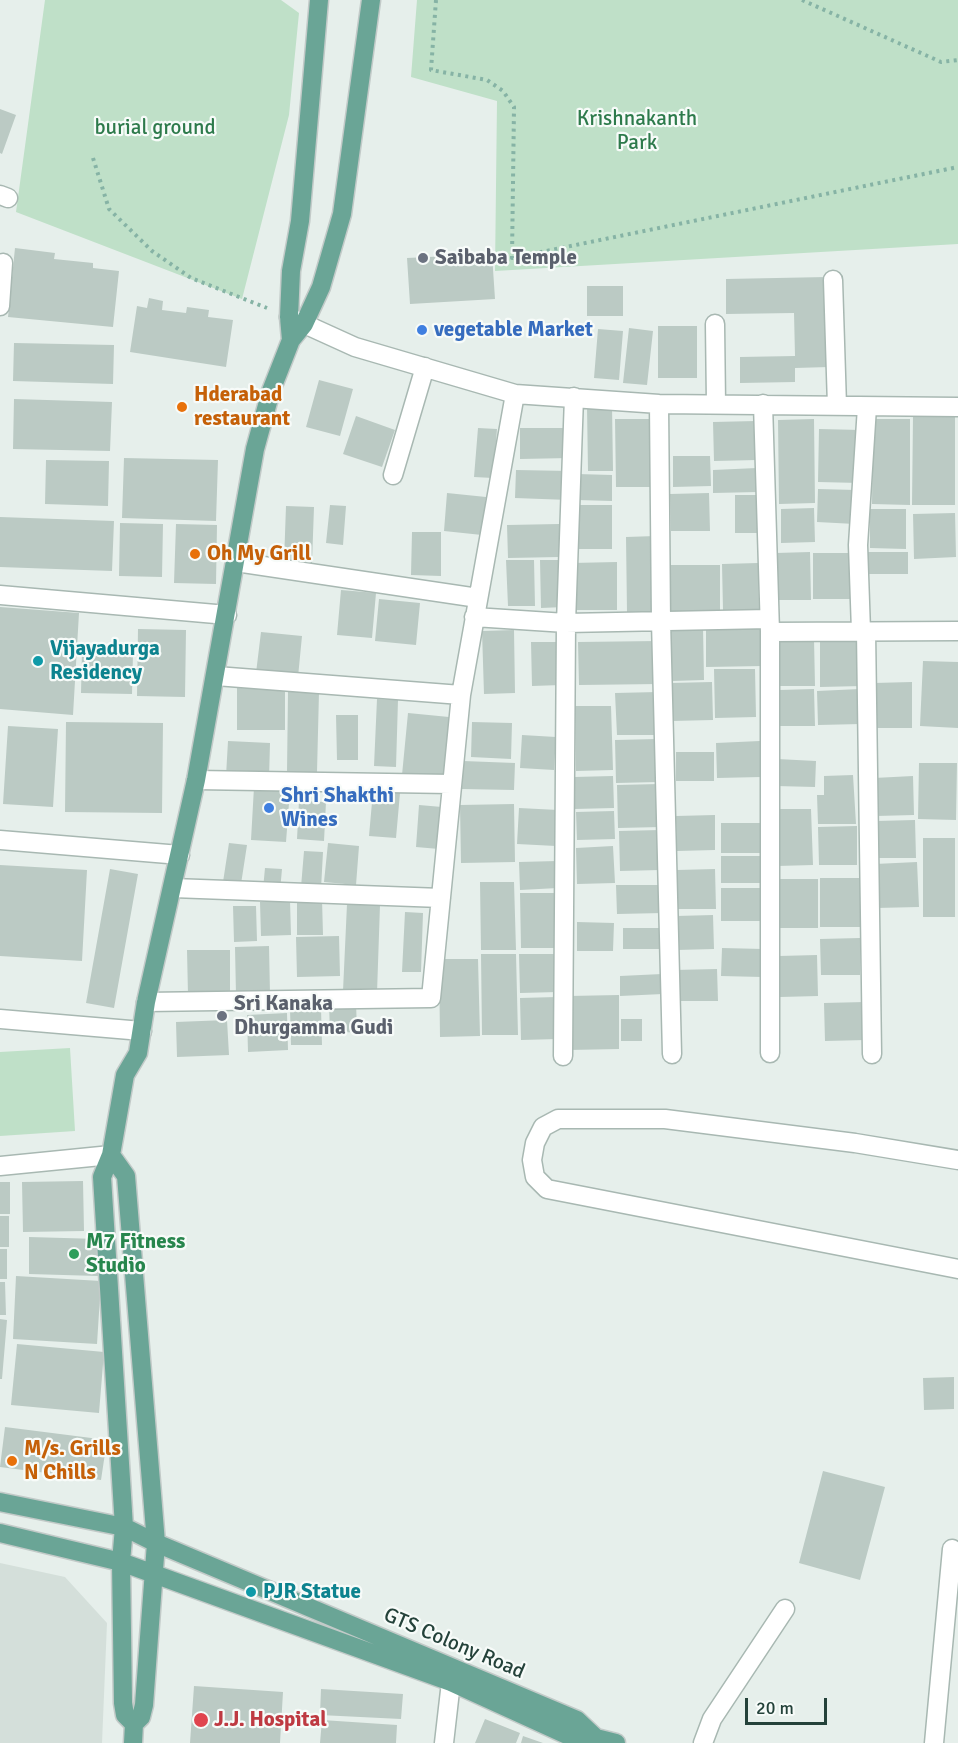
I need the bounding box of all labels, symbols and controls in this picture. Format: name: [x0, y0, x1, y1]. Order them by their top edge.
park label: Krishnakanth Park: [577, 106, 697, 156]
park label: burial ground: [94, 115, 216, 141]
place label: Saibaba Temple: [435, 245, 577, 271]
marker: Saibaba Temple: [416, 251, 430, 265]
place label: vegetable Market: [434, 317, 593, 343]
marker: vegetable Market: [415, 323, 429, 337]
place label: Hderabad restaurant: [194, 382, 290, 432]
marker: Hderabad restaurant: [175, 400, 189, 414]
place label: Oh My Grill: [207, 541, 311, 567]
marker: Oh My Grill: [188, 547, 202, 561]
place label: Vijayadurga Residency: [50, 636, 160, 686]
marker: Vijayadurga Residency: [31, 654, 45, 668]
place label: Shri Shakthi Wines: [281, 783, 394, 833]
marker: Shri Shakthi Wines: [262, 801, 276, 815]
place label: Sri Kanaka Dhurgamma Gudi: [234, 991, 393, 1041]
marker: Sri Kanaka Dhurgamma Gudi: [215, 1009, 229, 1023]
place label: M7 Fitness Studio: [86, 1229, 185, 1279]
marker: M7 Fitness Studio: [67, 1247, 81, 1261]
place label: M/s. Grills N Chills: [24, 1436, 121, 1486]
marker: M/s. Grills N Chills: [5, 1454, 19, 1468]
place label: PJR Statue: [263, 1579, 361, 1605]
marker: PJR Statue: [244, 1585, 258, 1599]
street label: GTS Colony Road: [380, 1603, 528, 1685]
scale bar: [748, 1686, 830, 1724]
text: 20 m: [756, 1697, 794, 1719]
place label: J.J. Hospital: [214, 1707, 327, 1733]
marker: J.J. Hospital: [192, 1711, 210, 1729]

